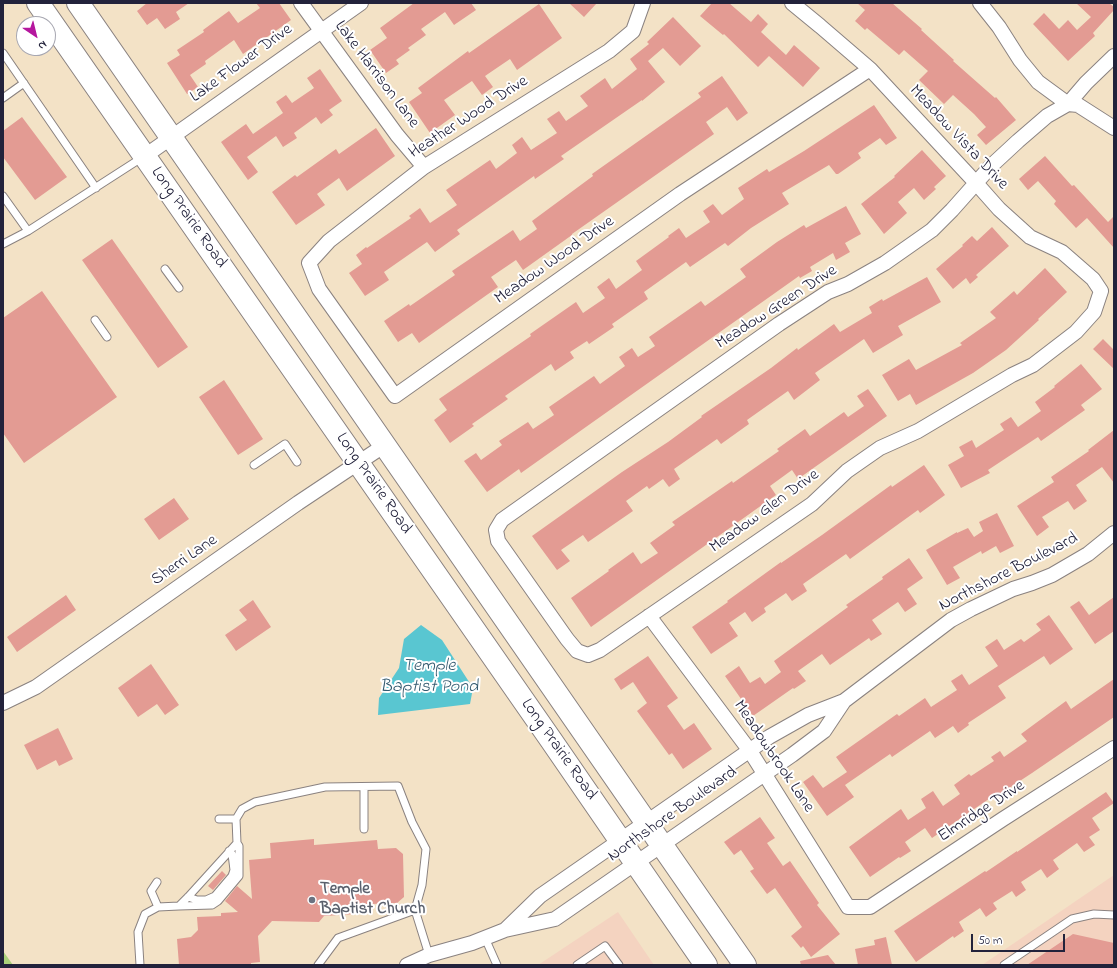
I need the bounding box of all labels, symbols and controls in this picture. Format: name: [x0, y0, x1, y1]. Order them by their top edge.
north arrow: [16, 16, 56, 56]
street label: Lake Harrison Lane: [329, 17, 423, 133]
street label: Lake Flower Drive: [187, 20, 297, 108]
text: N: [35, 36, 50, 54]
street label: Heather Wood Drive: [406, 72, 532, 164]
street label: Meadow Vista Drive: [904, 81, 1012, 195]
street label: Long Prairie Road: [146, 163, 230, 273]
street label: Meadow Wood Drive: [491, 212, 619, 310]
street label: Meadow Green Drive: [713, 261, 841, 355]
street label: Long Prairie Road: [331, 429, 415, 539]
street label: Meadow Glen Drive: [706, 465, 824, 559]
street label: Northshore Boulevard: [936, 529, 1082, 617]
street label: Sherri Lane: [148, 531, 222, 591]
water label: Temple Baptist Pond: [380, 656, 478, 698]
street label: Long Prairie Road: [516, 695, 600, 805]
street label: Meadowbrook Lane: [728, 697, 818, 817]
street label: Northshore Boulevard: [604, 763, 742, 867]
street label: Elmridge Drive: [935, 776, 1029, 848]
place label: Temple Baptist Church: [320, 880, 425, 920]
marker: Temple Baptist Church: [307, 895, 317, 905]
scale bar: [973, 926, 1067, 952]
text: 50 m: [978, 932, 1002, 950]

